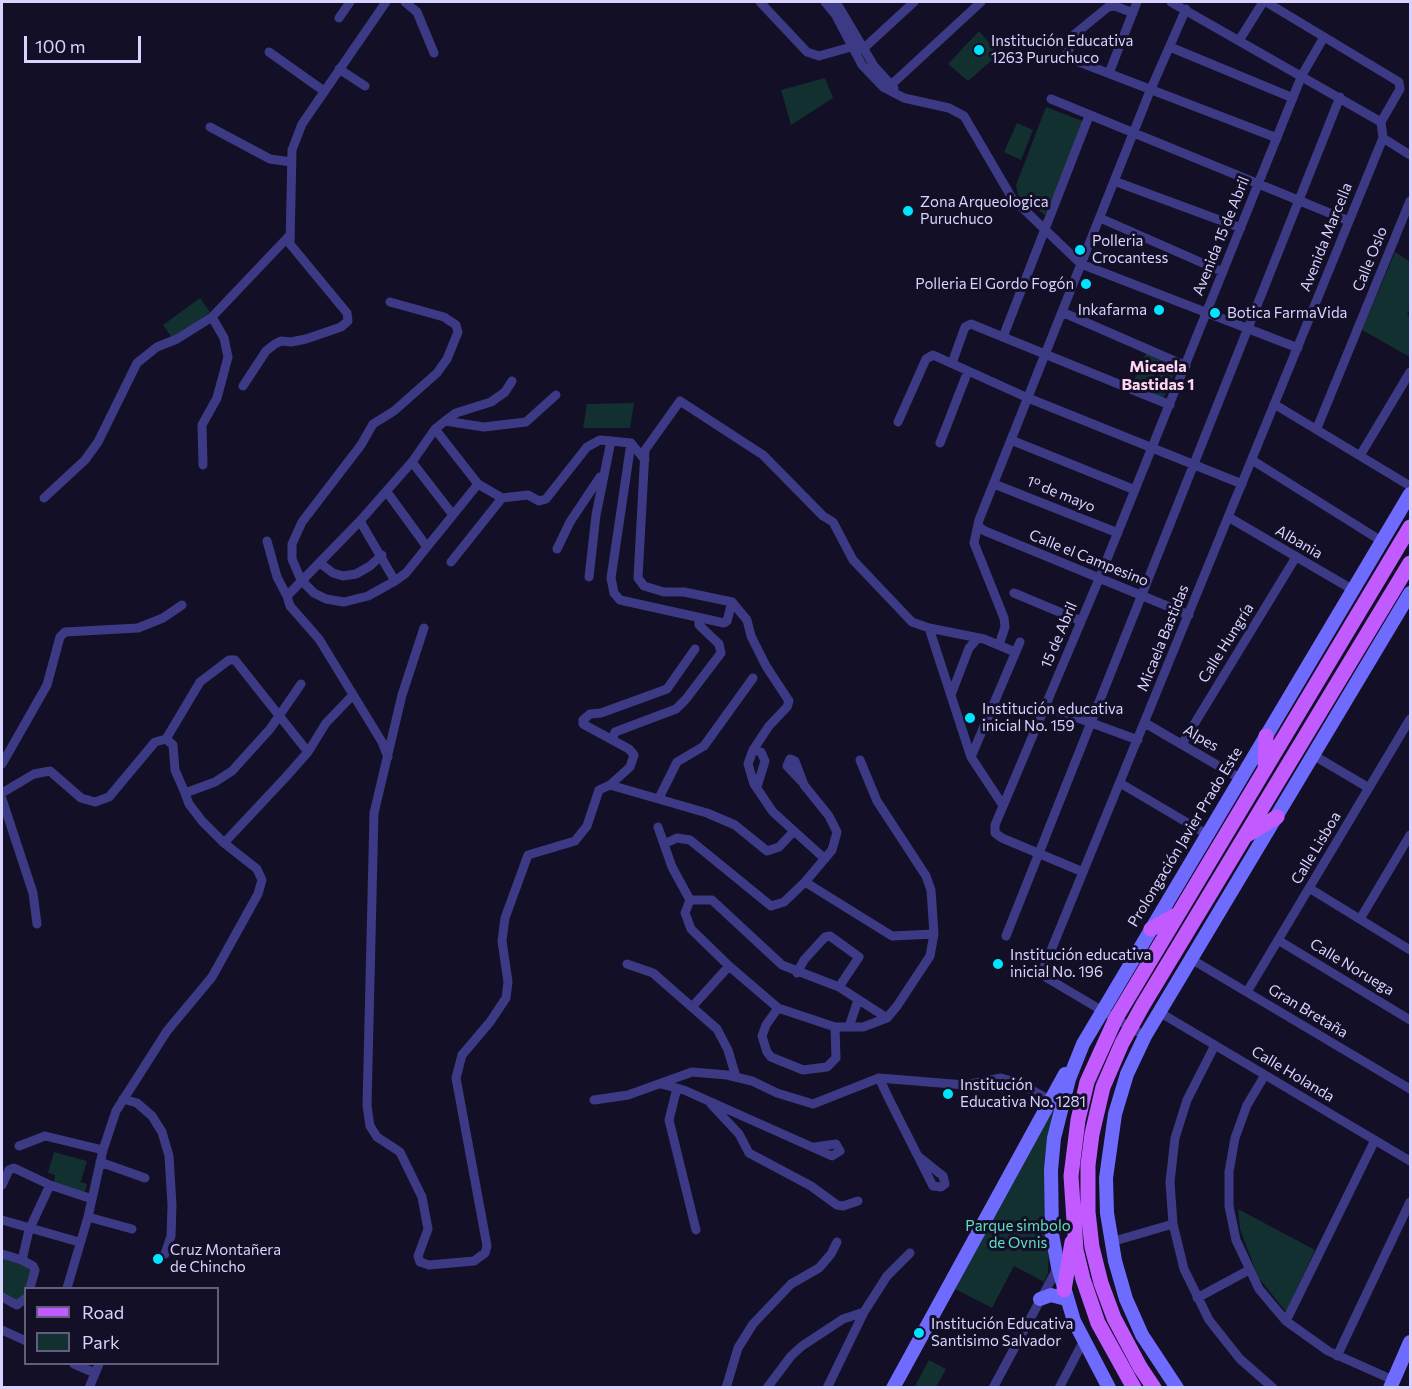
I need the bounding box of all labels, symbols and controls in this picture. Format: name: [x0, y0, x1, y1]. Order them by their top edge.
scale bar: [27, 24, 144, 62]
place label: Institución Educativa 1263 Puruchuco: [991, 32, 1133, 67]
text: 100 m: [35, 35, 85, 57]
marker: Institución Educativa 1263 Puruchuco: [972, 43, 986, 57]
street label: Avenida 15 de Abril: [1189, 174, 1253, 298]
street label: Avenida Marcella: [1296, 180, 1356, 294]
place label: Zona Arqueologica Puruchuco: [920, 193, 1048, 228]
marker: Zona Arqueologica Puruchuco: [901, 204, 915, 218]
street label: Calle Oslo: [1349, 224, 1391, 294]
place label: Polleria Crocantess: [1092, 232, 1168, 267]
marker: Polleria Crocantess: [1073, 243, 1087, 257]
place label: Polleria El Gordo Fogón: [915, 275, 1074, 293]
marker: Polleria El Gordo Fogón: [1079, 277, 1093, 291]
place label: Inkafarma: [1078, 301, 1147, 319]
marker: Inkafarma: [1152, 303, 1166, 317]
place label: Botica FarmaVida: [1227, 304, 1347, 322]
marker: Botica FarmaVida: [1208, 306, 1222, 320]
district label: Micaela Bastidas 1: [1121, 357, 1195, 395]
street label: 1º de mayo: [1024, 472, 1098, 516]
street label: Albania: [1272, 521, 1326, 563]
street label: Calle el Campesino: [1027, 526, 1151, 590]
street label: Micaela Bastidas: [1133, 582, 1193, 694]
street label: 15 de Abril: [1037, 599, 1081, 671]
street label: Calle Hungría: [1194, 600, 1258, 686]
place label: Institución educativa inicial No. 159: [982, 700, 1123, 735]
marker: Institución educativa inicial No. 159: [963, 711, 977, 725]
street label: Alpes: [1180, 721, 1222, 755]
street label: Prolongación Javier Prado Este: [1124, 744, 1246, 930]
street label: Calle Lisboa: [1287, 808, 1345, 888]
street label: Calle Noruega: [1307, 935, 1397, 999]
place label: Institución educativa inicial No. 196: [1010, 946, 1151, 981]
marker: Institución educativa inicial No. 196: [991, 957, 1005, 971]
street label: Gran Bretaña: [1265, 980, 1351, 1042]
street label: Calle Holanda: [1248, 1042, 1338, 1106]
place label: Institución Educativa No. 1281: [960, 1076, 1086, 1111]
marker: Institución Educativa No. 1281: [941, 1087, 955, 1101]
park label: Parque simbolo de Ovnis: [965, 1217, 1071, 1252]
place label: Cruz Montañera de Chincho: [170, 1241, 281, 1276]
marker: Cruz Montañera de Chincho: [151, 1252, 165, 1266]
legend: [24, 1287, 219, 1365]
text: Road: [82, 1301, 124, 1323]
place label: Institución Educativa Santisimo Salvador: [931, 1315, 1073, 1350]
marker: Institución Educativa Santisimo Salvador: [912, 1326, 926, 1340]
text: Park: [82, 1331, 120, 1353]

